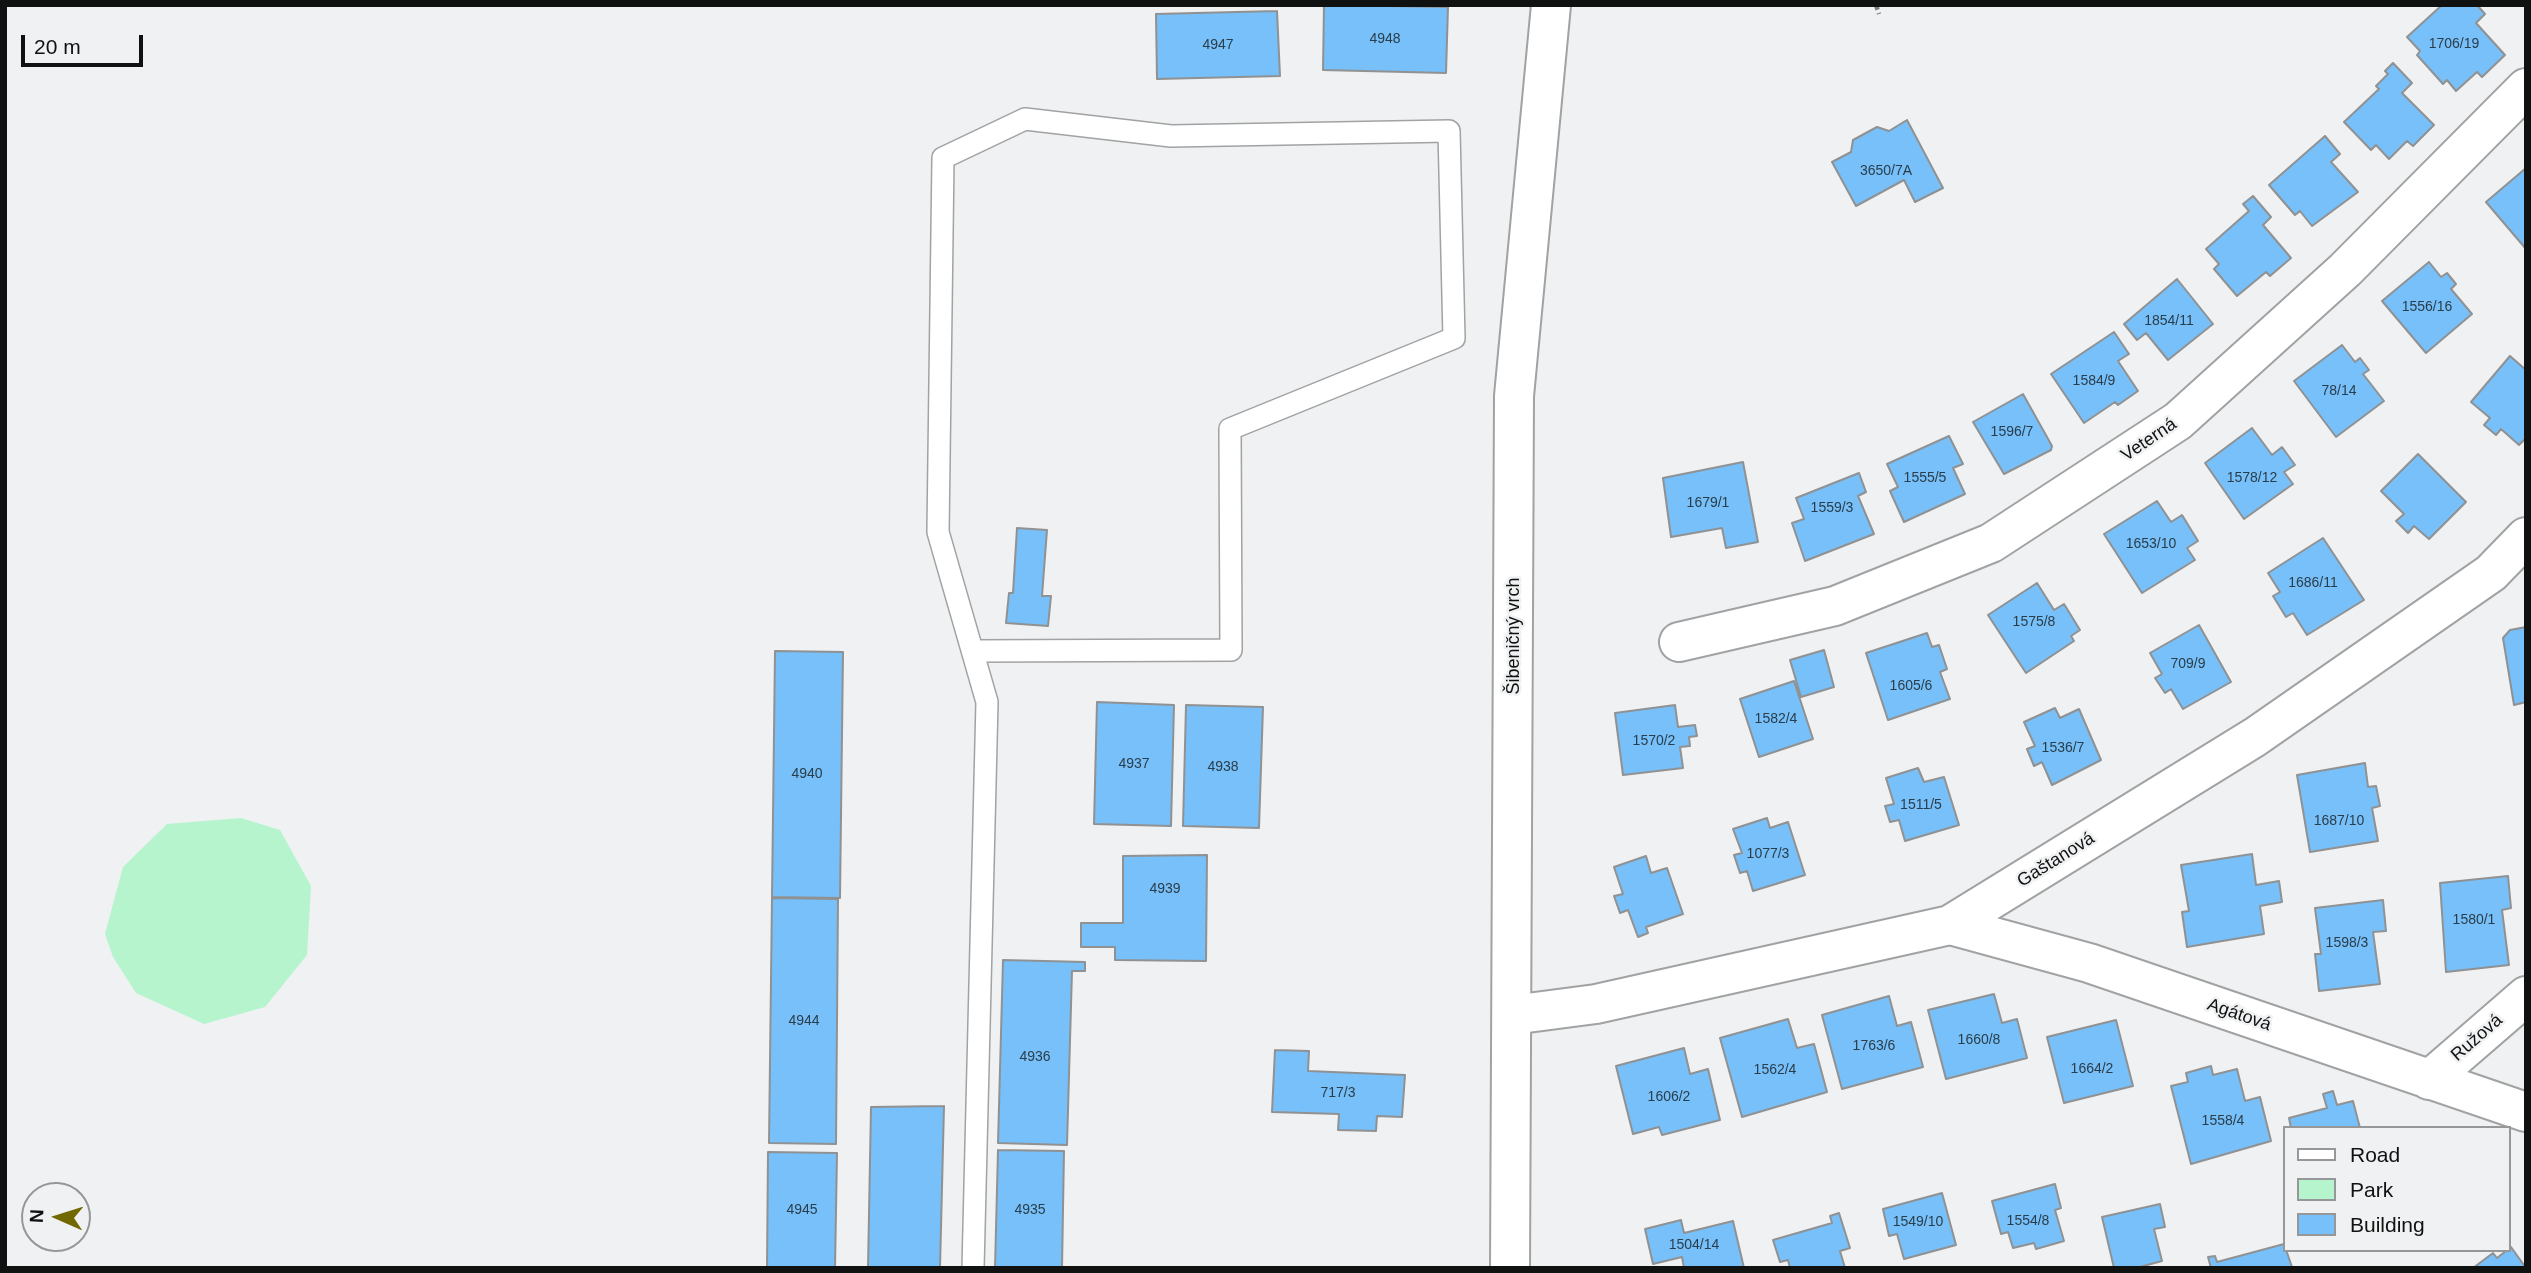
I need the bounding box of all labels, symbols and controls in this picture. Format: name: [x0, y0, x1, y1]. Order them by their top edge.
scale bar: [24, 21, 147, 65]
house number: 4948: [1369, 31, 1401, 47]
text: 20 m: [34, 35, 81, 58]
house number: 1706/19: [2429, 36, 2479, 52]
house number: 4947: [1202, 37, 1234, 53]
house number: 3650/7A: [1860, 163, 1912, 179]
house number: 1556/16: [2402, 299, 2452, 315]
house number: 1854/11: [2144, 313, 2194, 329]
house number: 1584/9: [2073, 373, 2115, 389]
house number: 78/14: [2321, 383, 2357, 399]
street label: Veterná: [2117, 414, 2181, 466]
house number: 1596/7: [1991, 424, 2033, 440]
house number: 1555/5: [1904, 470, 1946, 486]
house number: 1578/12: [2227, 470, 2277, 486]
house number: 1679/1: [1687, 495, 1729, 511]
house number: 1559/3: [1811, 500, 1853, 516]
house number: 1653/10: [2126, 536, 2176, 552]
house number: 1686/11: [2288, 575, 2338, 591]
street label: Šibeničný vrch: [1503, 577, 1525, 695]
house number: 1575/8: [2013, 614, 2055, 630]
house number: 709/9: [2170, 656, 2206, 672]
house number: 1605/6: [1890, 678, 1932, 694]
house number: 1582/4: [1755, 711, 1797, 727]
house number: 1570/2: [1633, 733, 1675, 749]
house number: 1536/7: [2042, 740, 2084, 756]
house number: 4937: [1118, 756, 1150, 772]
house number: 4938: [1207, 759, 1239, 775]
house number: 4940: [791, 766, 823, 782]
house number: 1511/5: [1900, 797, 1942, 813]
house number: 1687/10: [2314, 813, 2364, 829]
street label: Gaštanová: [2013, 828, 2099, 892]
house number: 1077/3: [1747, 846, 1789, 862]
house number: 4939: [1149, 881, 1181, 897]
house number: 1580/1: [2453, 912, 2495, 928]
house number: 1598/3: [2326, 935, 2368, 951]
street label: Agátová: [2204, 994, 2274, 1036]
street label: Ružová: [2447, 1010, 2507, 1066]
house number: 4944: [788, 1013, 820, 1029]
house number: 1660/8: [1958, 1032, 2000, 1048]
house number: 1763/6: [1853, 1038, 1895, 1054]
house number: 4936: [1019, 1049, 1051, 1065]
house number: 1664/2: [2071, 1061, 2113, 1077]
house number: 1562/4: [1754, 1062, 1796, 1078]
house number: 717/3: [1320, 1085, 1356, 1101]
house number: 1606/2: [1648, 1089, 1690, 1105]
house number: 1558/4: [2202, 1113, 2244, 1129]
legend: [2282, 1126, 2510, 1252]
text: Road: [2350, 1143, 2400, 1166]
text: Park: [2350, 1178, 2393, 1201]
north arrow: [21, 1182, 91, 1252]
house number: 4945: [786, 1202, 818, 1218]
house number: 4935: [1014, 1202, 1046, 1218]
text: N: [26, 1209, 47, 1223]
house number: 1554/8: [2007, 1213, 2049, 1229]
text: Building: [2350, 1213, 2425, 1236]
house number: 1549/10: [1893, 1214, 1943, 1230]
house number: 1504/14: [1669, 1237, 1719, 1253]

